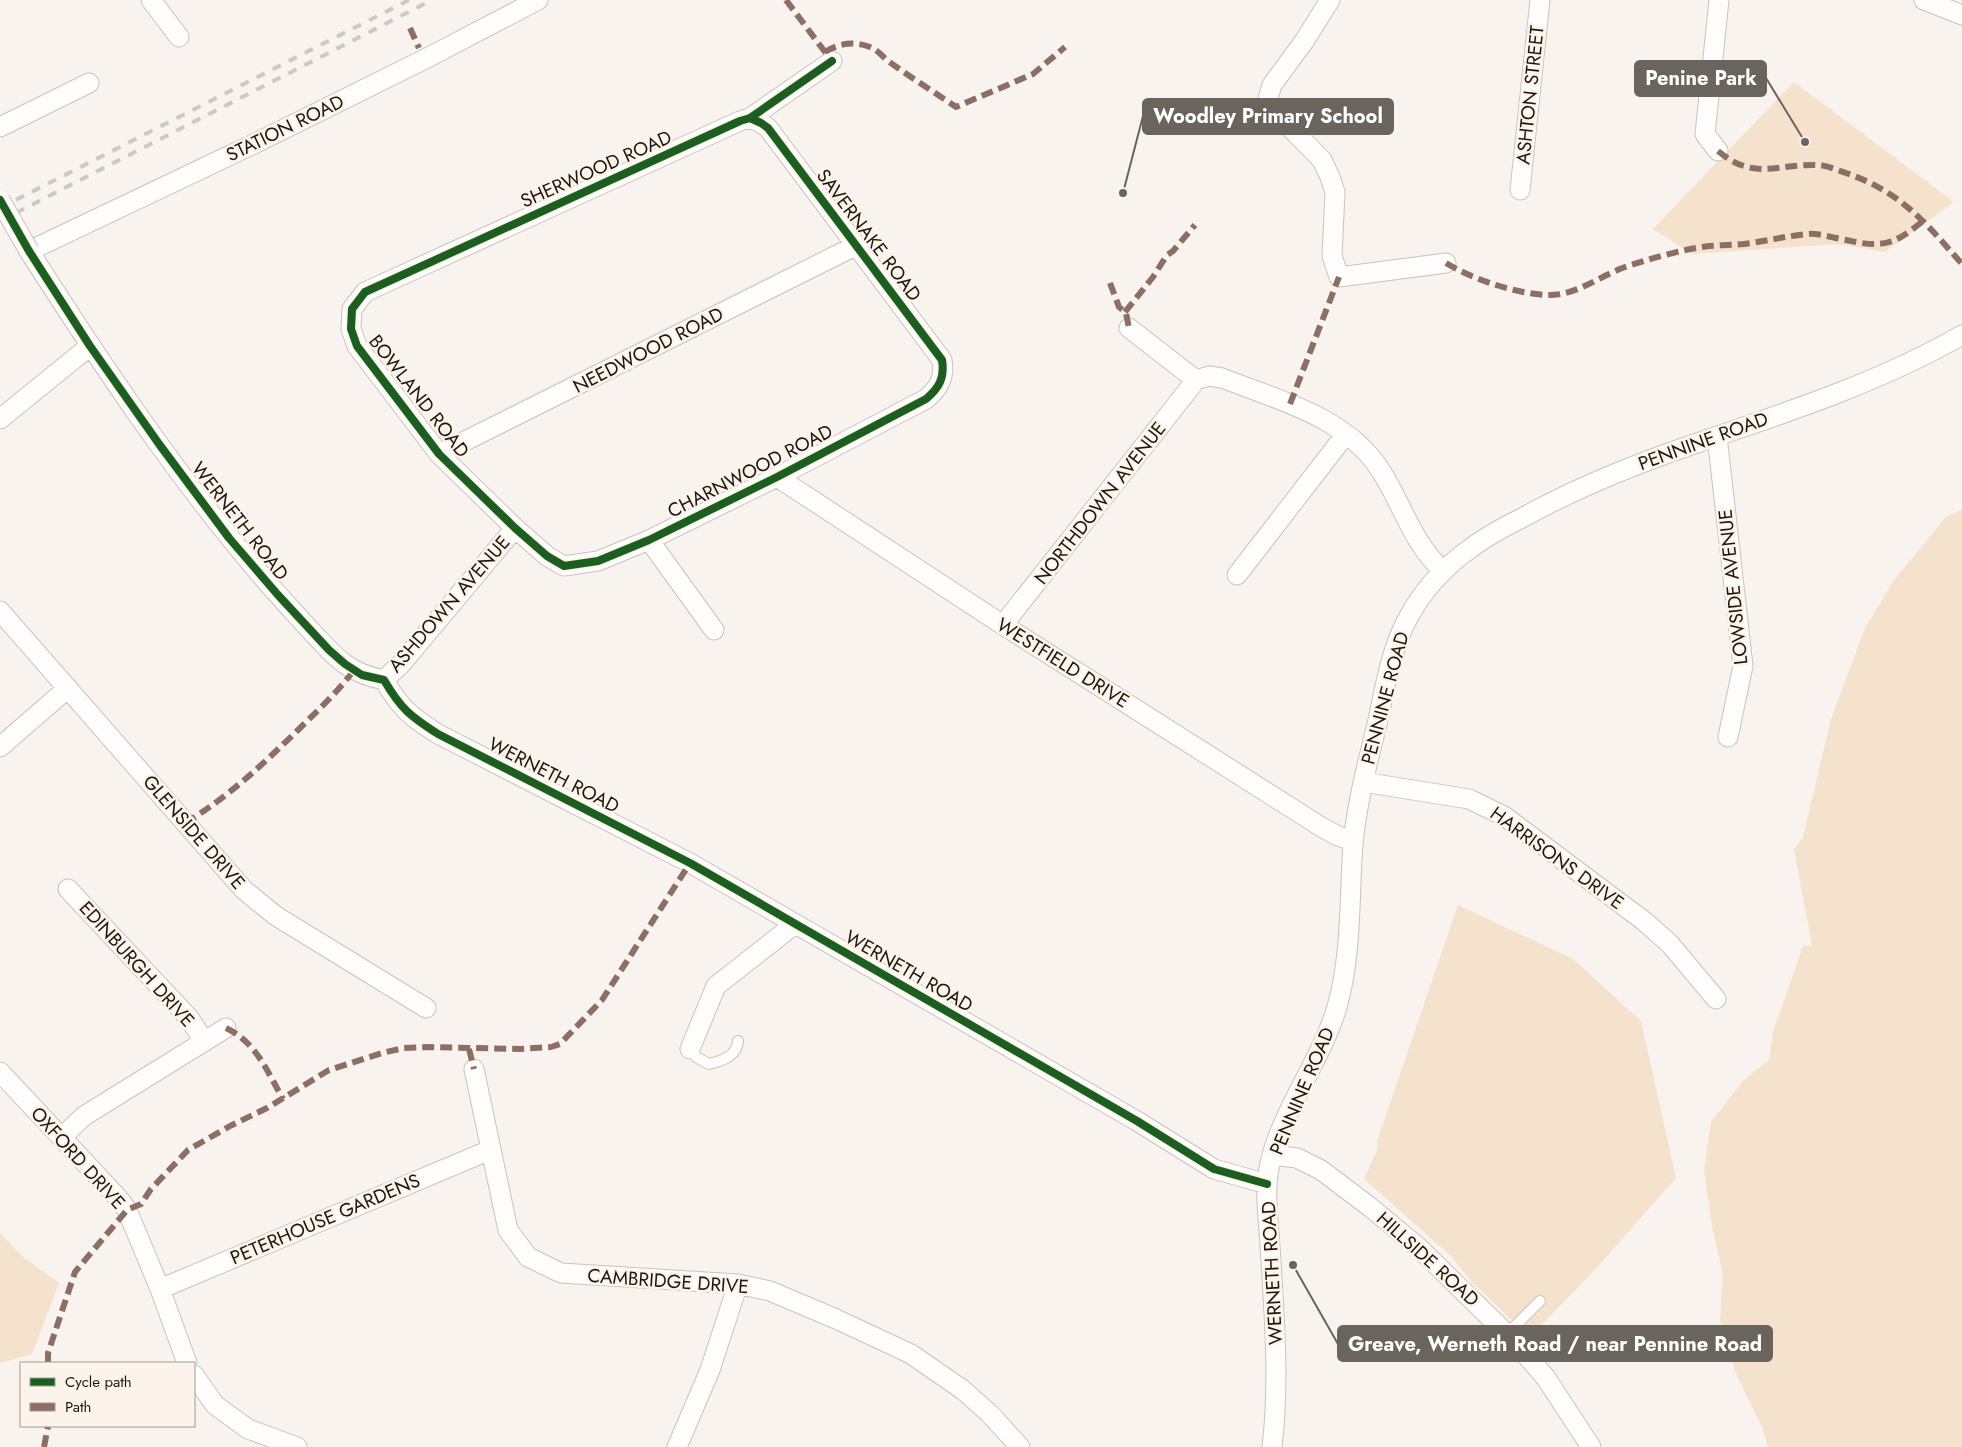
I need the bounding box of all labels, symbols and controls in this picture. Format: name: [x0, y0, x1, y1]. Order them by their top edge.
street label: ASHTON STREET: [1509, 24, 1551, 166]
callout: Penine Park: [1635, 61, 1766, 96]
text: Penine Park: [1645, 64, 1757, 93]
street label: STATION ROAD: [222, 88, 349, 168]
callout: Woodley Primary School: [1143, 99, 1393, 134]
text: Woodley Primary School: [1153, 102, 1383, 131]
street label: SHERWOOD ROAD: [516, 124, 676, 214]
street label: SAVERNAKE ROAD: [810, 163, 928, 307]
street label: NEEDWOOD ROAD: [568, 300, 728, 400]
street label: BOWLAND ROAD: [362, 329, 476, 463]
street label: PENNINE ROAD: [1634, 405, 1772, 477]
street label: NORTHDOWN AVENUE: [1028, 416, 1172, 590]
street label: CHARNWOOD ROAD: [663, 418, 837, 524]
street label: WERNETH ROAD: [185, 456, 295, 586]
street label: LOWSIDE AVENUE: [1711, 508, 1755, 666]
street label: ASHDOWN AVENUE: [382, 530, 516, 678]
street label: WESTFIELD DRIVE: [992, 611, 1134, 715]
street label: PENNINE ROAD: [1354, 629, 1416, 767]
street label: WERNETH ROAD: [484, 730, 624, 820]
street label: GLENSIDE DRIVE: [137, 769, 251, 895]
street label: HARRISONS DRIVE: [1485, 800, 1629, 916]
street label: EDINBURGH DRIVE: [73, 895, 201, 1033]
street label: WERNETH ROAD: [840, 923, 978, 1019]
street label: PENNINE ROAD: [1263, 1023, 1341, 1159]
street label: OXFORD DRIVE: [24, 1101, 132, 1215]
street label: PETERHOUSE GARDENS: [226, 1167, 424, 1271]
street label: WERNETH ROAD: [1255, 1200, 1289, 1345]
street label: HILLSIDE ROAD: [1371, 1205, 1485, 1313]
street label: CAMBRIDGE DRIVE: [586, 1262, 750, 1300]
callout: Greave, Werneth Road / near Pennine Road: [1338, 1326, 1772, 1361]
text: Greave, Werneth Road / near Pennine Road: [1348, 1330, 1762, 1359]
legend: [20, 1362, 195, 1427]
text: Cycle path: [65, 1371, 132, 1393]
text: Path: [65, 1396, 91, 1418]

